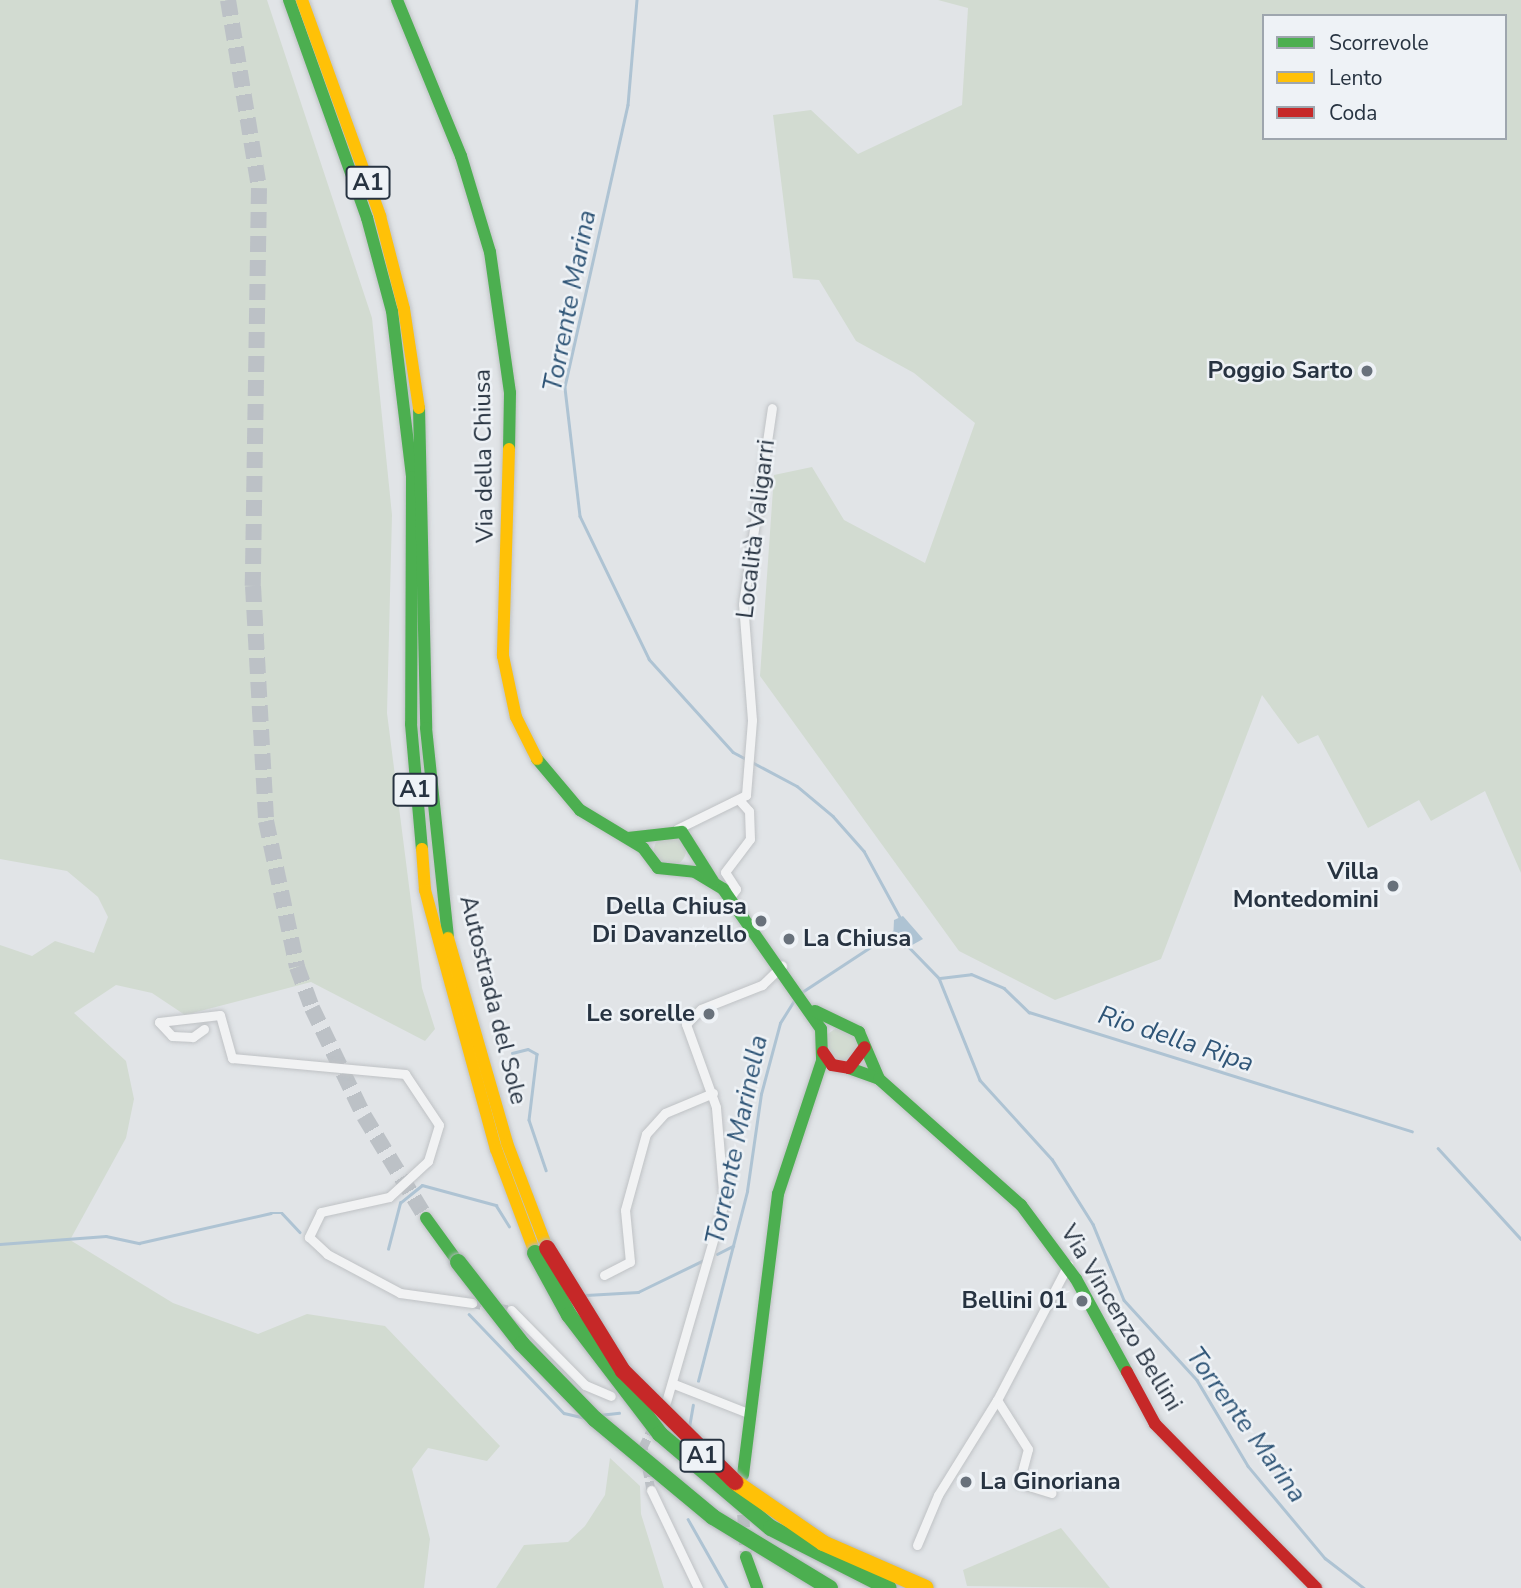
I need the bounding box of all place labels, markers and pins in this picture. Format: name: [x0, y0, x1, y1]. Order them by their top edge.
place label: Poggio Sarto: [1207, 357, 1353, 385]
marker: Poggio Sarto: [1359, 363, 1375, 379]
place label: Villa Montedomini: [1233, 858, 1379, 914]
marker: Villa Montedomini: [1385, 878, 1401, 894]
place label: Della Chiusa Di Davanzello: [592, 893, 747, 949]
marker: Della Chiusa Di Davanzello: [753, 913, 769, 929]
place label: La Chiusa: [803, 925, 911, 953]
marker: La Chiusa: [781, 931, 797, 947]
place label: Le sorelle: [586, 1000, 695, 1028]
marker: Le sorelle: [701, 1006, 717, 1022]
place label: Bellini 01: [962, 1287, 1068, 1315]
marker: Bellini 01: [1074, 1293, 1090, 1309]
place label: La Ginoriana: [980, 1468, 1121, 1496]
marker: La Ginoriana: [958, 1474, 974, 1490]

